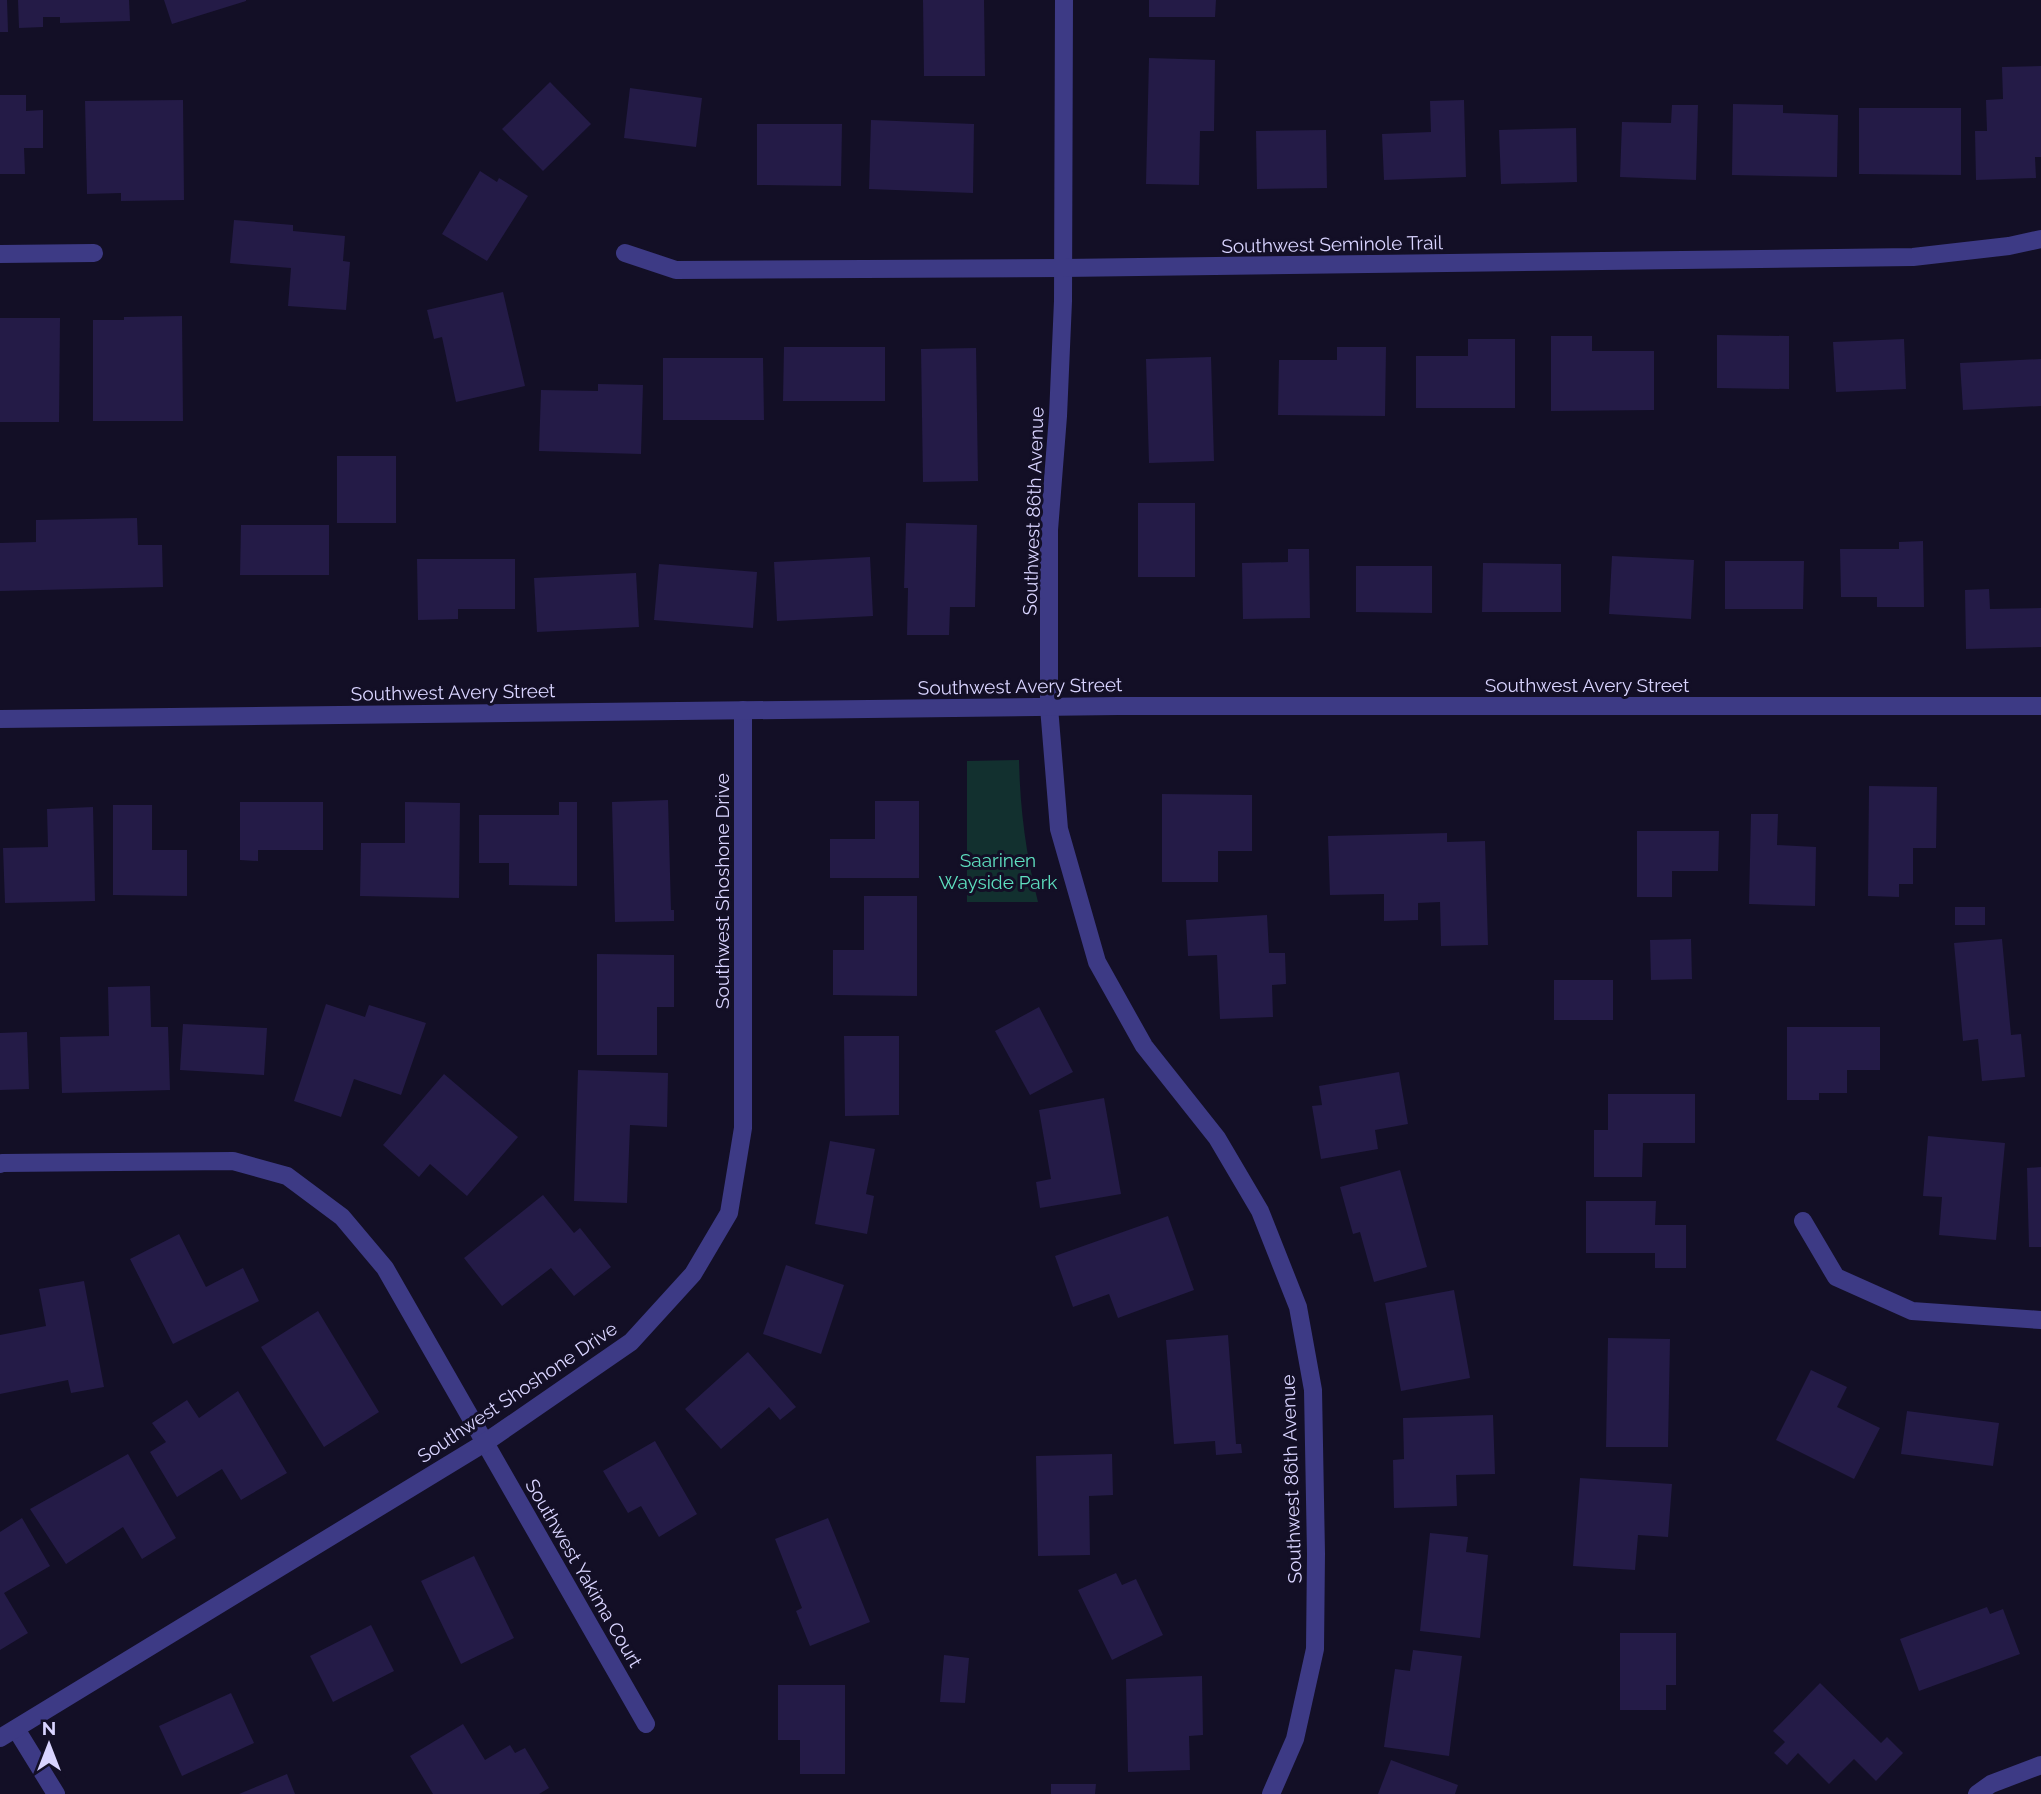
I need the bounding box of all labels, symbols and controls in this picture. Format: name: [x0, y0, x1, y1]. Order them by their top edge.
street label: Southwest Seminole Trail: [1221, 231, 1444, 257]
street label: Southwest 86th Avenue: [1018, 406, 1048, 616]
street label: Southwest Avery Street: [918, 673, 1123, 699]
street label: Southwest Avery Street: [1485, 674, 1690, 696]
street label: Southwest Avery Street: [351, 679, 556, 705]
street label: Southwest Shoshone Drive: [711, 773, 733, 1009]
park label: Saarinen Wayside Park: [939, 849, 1057, 893]
street label: Southwest Shoshone Drive: [413, 1317, 621, 1467]
street label: Southwest 86th Avenue: [1276, 1374, 1306, 1584]
street label: Southwest Yakima Court: [521, 1475, 647, 1672]
north arrow: [14, 1710, 84, 1780]
text: N: [42, 1717, 56, 1739]

